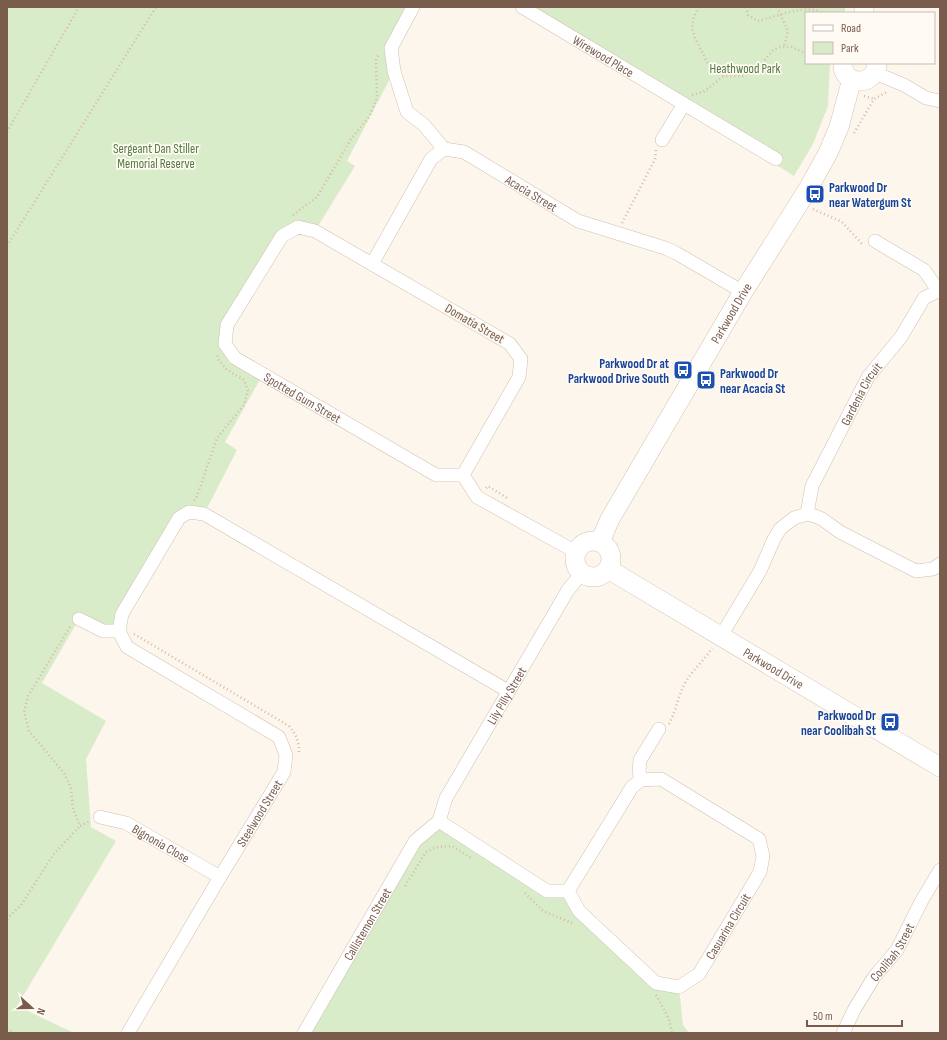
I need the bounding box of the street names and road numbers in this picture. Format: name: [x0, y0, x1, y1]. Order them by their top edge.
street label: Wirewood Place: [570, 32, 637, 81]
street label: Acacia Street: [501, 171, 560, 216]
street label: Parkwood Drive: [708, 280, 756, 346]
street label: Domatia Street: [442, 300, 507, 347]
street label: Gardenia Circuit: [838, 359, 886, 428]
street label: Spotted Gum Street: [261, 370, 344, 427]
street label: Parkwood Drive: [740, 645, 806, 693]
street label: Lily Pilly Street: [484, 664, 530, 728]
street label: Steelwood Street: [233, 777, 286, 850]
street label: Bignonia Close: [129, 821, 192, 867]
street label: Callistemon Street: [341, 885, 395, 964]
street label: Casuarina Circuit: [703, 891, 754, 963]
street label: Coolibah Street: [867, 921, 918, 985]

